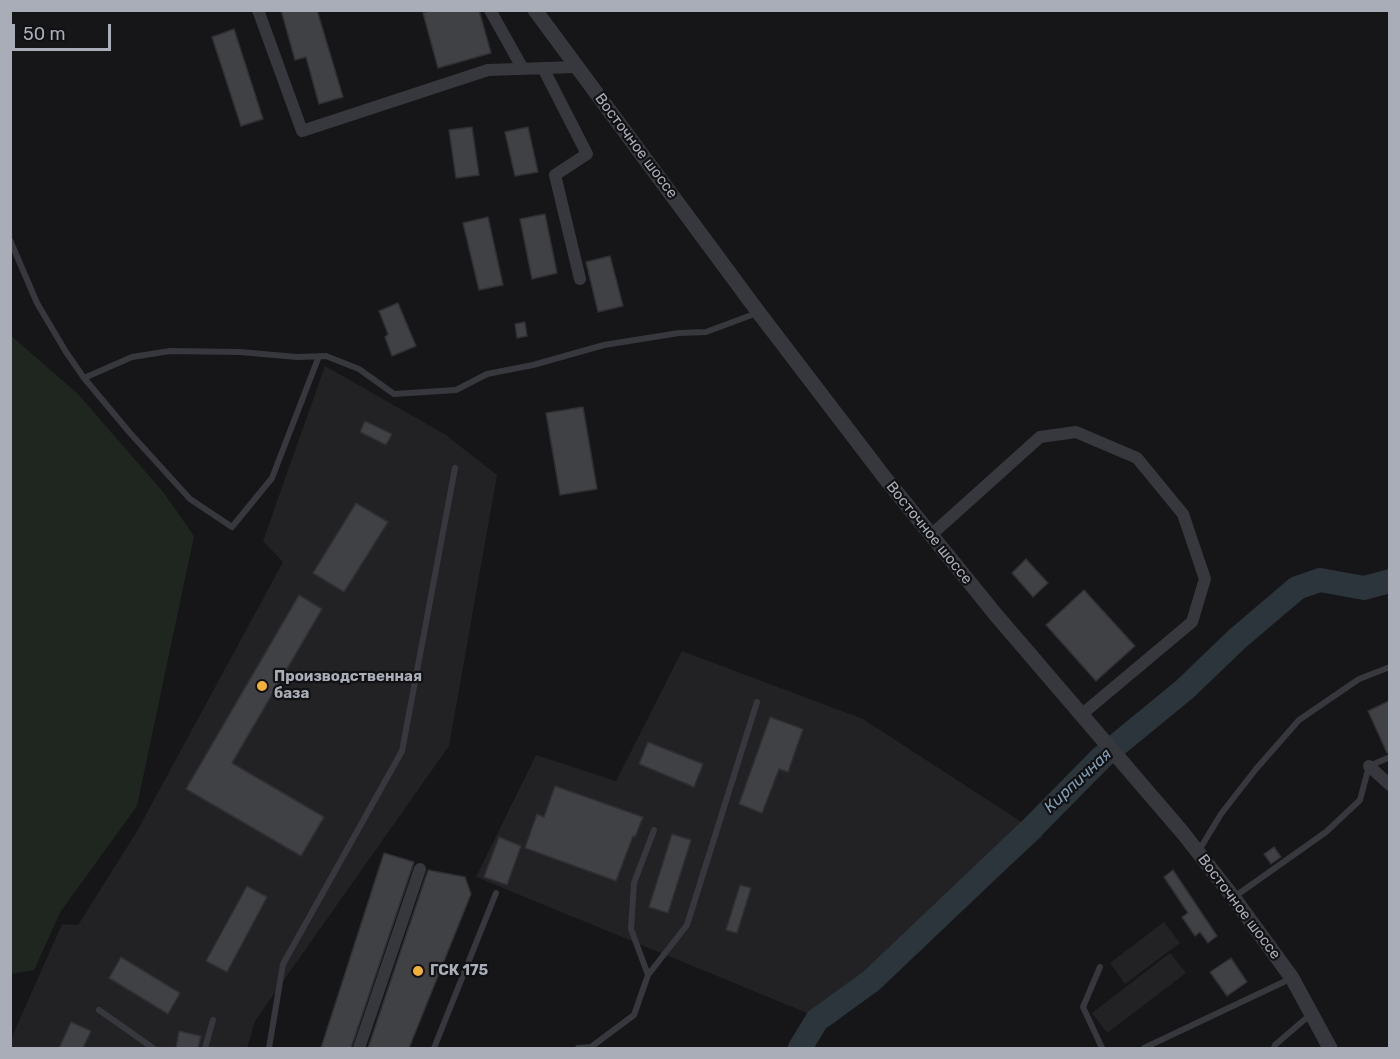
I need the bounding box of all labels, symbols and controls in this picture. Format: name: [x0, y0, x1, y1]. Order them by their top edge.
scale bar: [15, 12, 114, 50]
text: 50 m: [23, 23, 66, 45]
street label: Восточное шоссе: [591, 90, 681, 202]
street label: Восточное шоссе: [882, 478, 976, 588]
place label: Производственная база: [274, 668, 422, 703]
marker: Производственная база: [255, 679, 269, 693]
water label: Кирпичная: [1040, 745, 1116, 817]
street label: Восточное шоссе: [1194, 851, 1284, 963]
place label: ГСК 175: [430, 962, 488, 980]
marker: ГСК 175: [411, 964, 425, 978]

